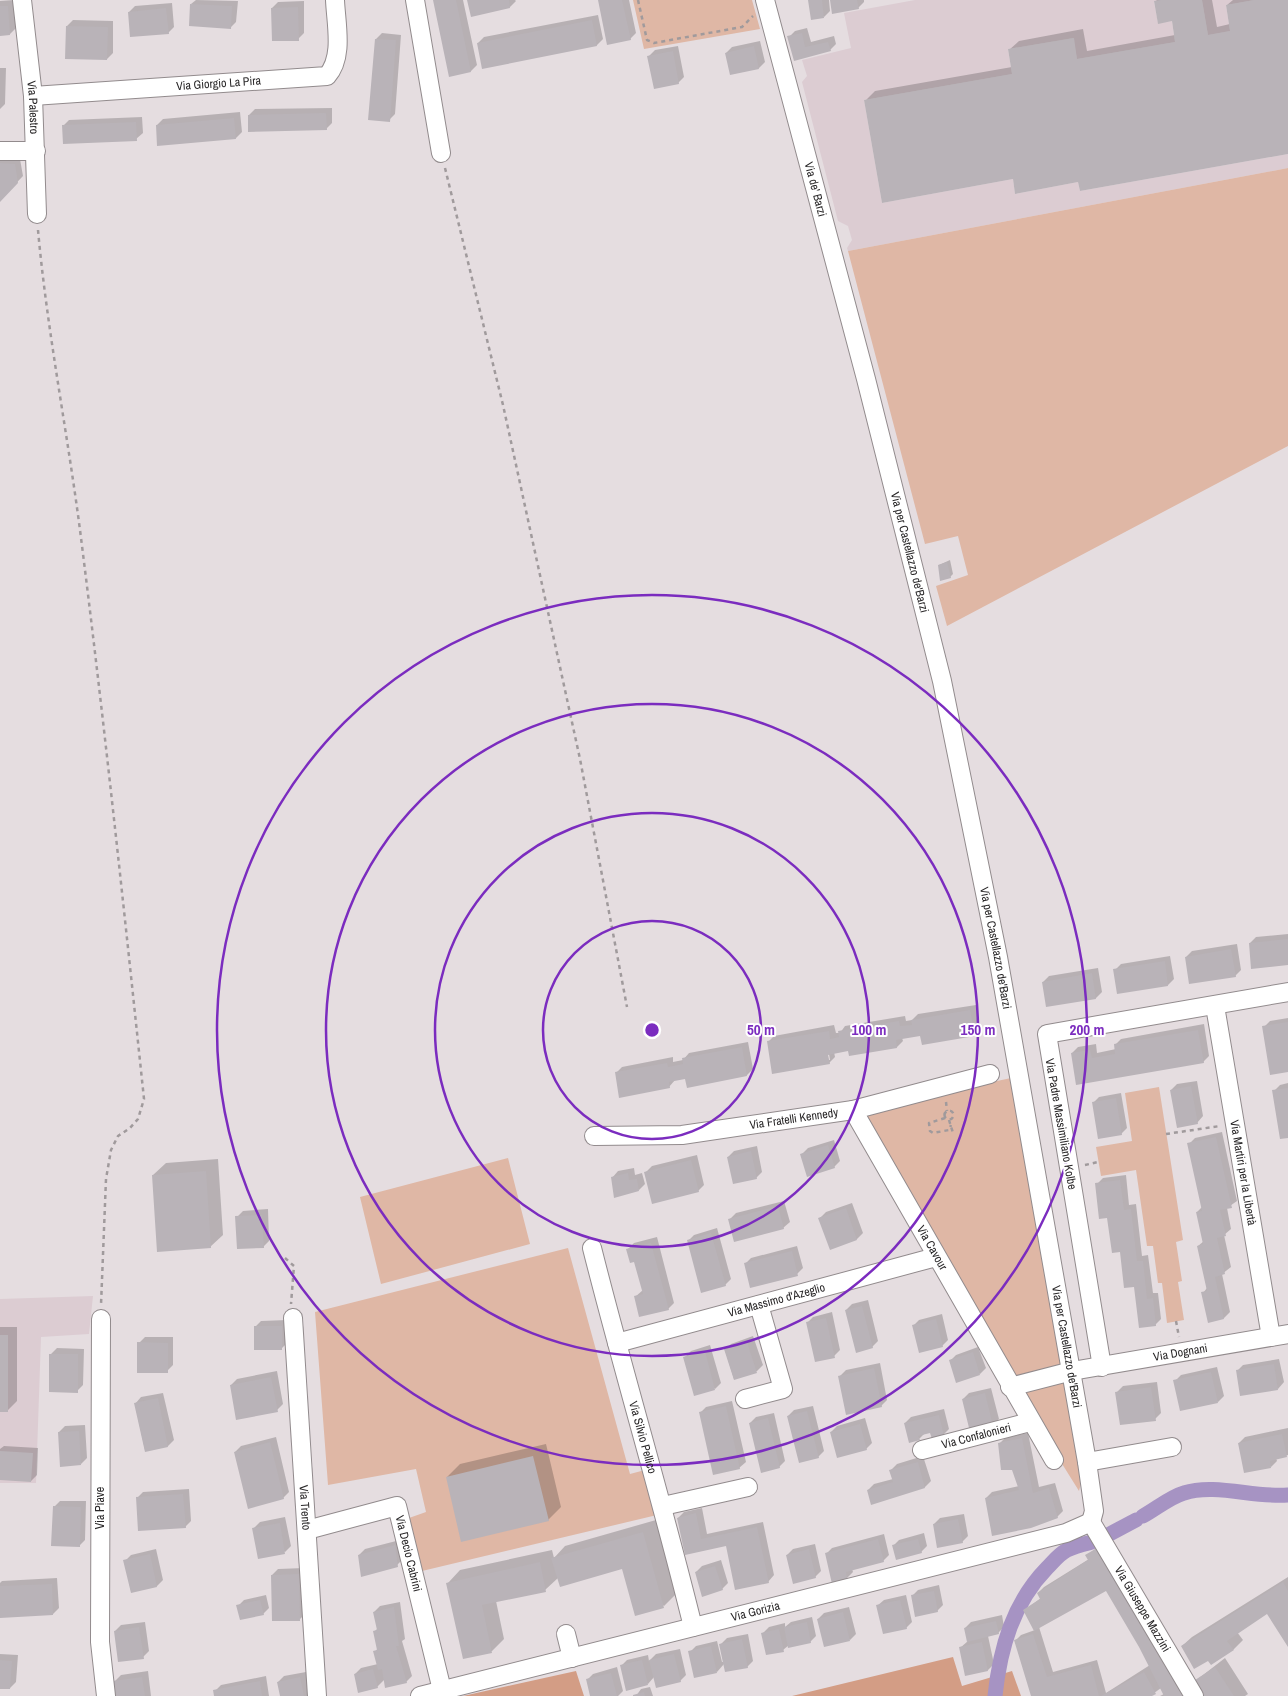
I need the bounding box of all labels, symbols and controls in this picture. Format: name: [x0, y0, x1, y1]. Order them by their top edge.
street label: Via Giorgio La Pira: [176, 72, 262, 94]
street label: Via Palestro: [23, 80, 42, 134]
street label: Via de' Barzi: [801, 160, 830, 219]
street label: Via per Castellazzo de'Barzi: [887, 490, 933, 614]
street label: Via per Castellazzo de'Barzi: [976, 886, 1015, 1010]
text: 50 m: [747, 1019, 775, 1040]
text: 100 m: [852, 1019, 886, 1040]
text: 150 m: [961, 1019, 995, 1040]
text: 200 m: [1070, 1019, 1104, 1040]
centre of rings: [643, 1021, 661, 1039]
street label: Via Padre Massimiliano Kolbe: [1042, 1057, 1080, 1191]
street label: Via Fratelli Kennedy: [749, 1104, 839, 1133]
street label: Via Martiri per la Libertà: [1226, 1119, 1260, 1227]
street label: Via Cavour: [913, 1223, 952, 1274]
street label: Via Massimo d'Azeglio: [726, 1279, 827, 1321]
street label: Via per Castellazzo de'Barzi: [1048, 1284, 1085, 1409]
street label: Via Dognani: [1152, 1340, 1209, 1365]
street label: Via Silvio Pellico: [625, 1399, 660, 1475]
street label: Via Confalonieri: [940, 1419, 1013, 1453]
street label: Via Trento: [296, 1484, 314, 1531]
street label: Via Piave: [92, 1487, 108, 1529]
street label: Via Decio Cabrini: [392, 1514, 426, 1593]
street label: Via Giuseppe Mazzini: [1111, 1563, 1174, 1655]
street label: Via Gorizia: [729, 1597, 782, 1625]

